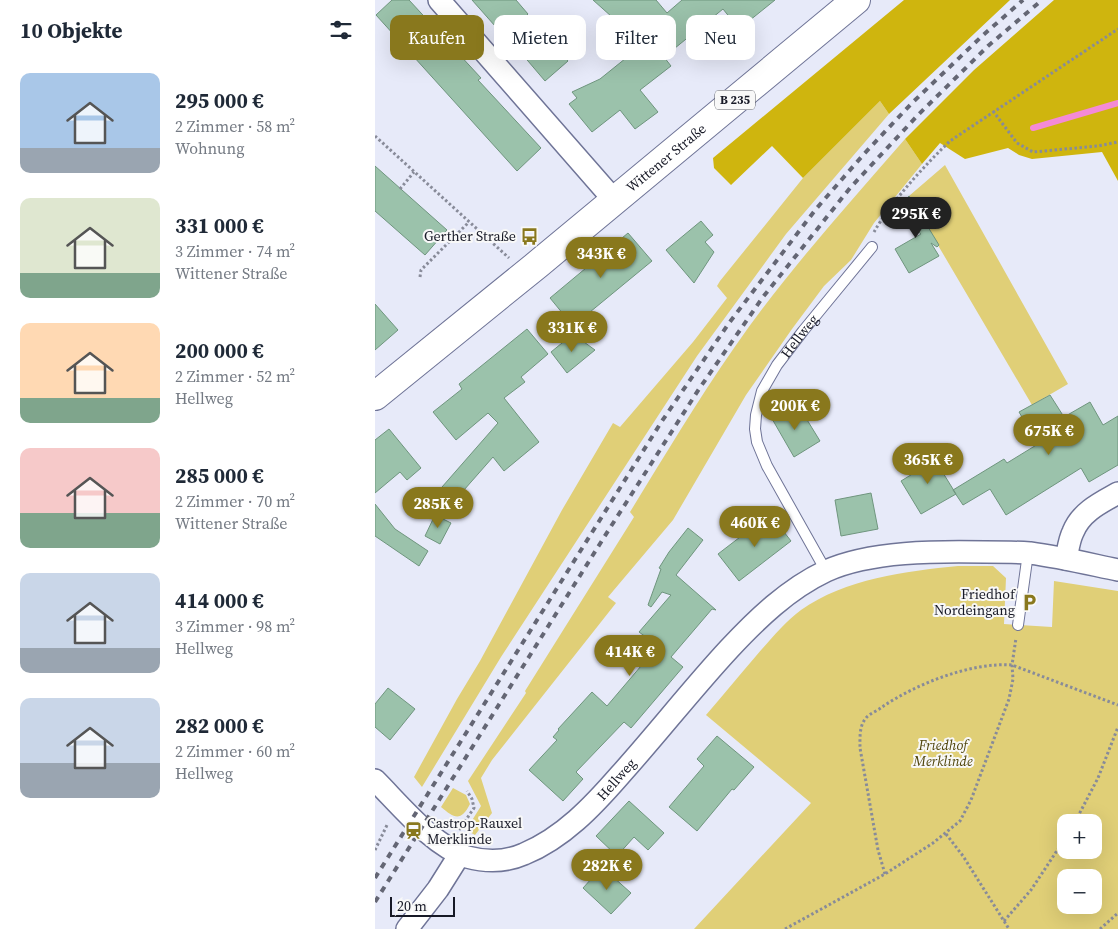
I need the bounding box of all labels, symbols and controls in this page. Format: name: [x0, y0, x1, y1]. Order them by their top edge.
chip: Kaufen: [390, 15, 484, 60]
chip: Mieten: [494, 15, 586, 60]
chip: Filter: [596, 15, 676, 60]
chip: Neu: [686, 15, 755, 60]
text: 10 Objekte: [20, 16, 122, 45]
icon: filters: [327, 16, 355, 44]
text: 295 000 €: [175, 86, 264, 115]
road number: B 235: [715, 90, 755, 110]
icon: home: [60, 93, 120, 153]
text: 2 Zimmer · 58 m²: [175, 115, 295, 137]
street label: Wittener Straße: [622, 119, 710, 197]
text: Wohnung: [175, 137, 244, 159]
pin: 295K €: [875, 196, 957, 239]
text: 295K €: [891, 202, 941, 224]
text: 331 000 €: [175, 211, 264, 240]
icon: home: [60, 218, 120, 278]
place label: Gerther Straße: [424, 226, 516, 246]
bus stop icon: Gerther Straße: [520, 226, 540, 246]
pin: 343K €: [560, 236, 642, 279]
text: 3 Zimmer · 74 m²: [175, 240, 295, 262]
text: 343K €: [576, 242, 626, 264]
text: Wittener Straße: [175, 262, 287, 284]
pin: 331K €: [531, 310, 613, 353]
street label: Hellweg: [776, 310, 823, 362]
text: 331K €: [547, 316, 597, 338]
text: 200 000 €: [175, 336, 264, 365]
icon: home: [60, 343, 120, 403]
text: 2 Zimmer · 52 m²: [175, 365, 295, 387]
text: Hellweg: [175, 387, 233, 409]
pin: 200K €: [754, 388, 836, 431]
text: 200K €: [770, 394, 820, 416]
pin: 675K €: [1008, 414, 1090, 456]
text: 675K €: [1024, 419, 1074, 441]
pin: 365K €: [887, 442, 969, 485]
text: 365K €: [903, 448, 953, 470]
text: 285 000 €: [175, 461, 264, 490]
icon: home: [60, 468, 120, 528]
pin: 285K €: [397, 486, 479, 529]
text: 2 Zimmer · 70 m²: [175, 490, 295, 512]
text: 285K €: [413, 492, 463, 514]
pin: 460K €: [714, 506, 796, 548]
text: 460K €: [730, 511, 780, 533]
text: Wittener Straße: [175, 512, 287, 534]
place label: Friedhof Nordeingang: [934, 584, 1016, 620]
text: 414 000 €: [175, 586, 264, 615]
parking icon: Friedhof Nordeingang: [1019, 592, 1039, 612]
icon: home: [60, 593, 120, 653]
text: 3 Zimmer · 98 m²: [175, 615, 295, 637]
pin: 414K €: [589, 634, 671, 677]
text: Hellweg: [175, 637, 233, 659]
text: 414K €: [605, 640, 655, 662]
text: 282 000 €: [175, 711, 264, 740]
icon: home: [60, 718, 120, 778]
park label: Friedhof Merklinde: [912, 735, 973, 771]
text: 2 Zimmer · 60 m²: [175, 740, 295, 762]
street label: Hellweg: [592, 754, 641, 805]
text: Hellweg: [175, 762, 233, 784]
place label: Castrop-Rauxel Merklinde: [427, 813, 522, 849]
map controls: [1057, 814, 1102, 914]
button: +: [1057, 814, 1102, 859]
station icon: Castrop-Rauxel Merklinde: [403, 821, 423, 841]
pin: 282K €: [566, 848, 648, 891]
text: 282K €: [582, 854, 632, 876]
button: −: [1057, 869, 1102, 914]
scale bar: [390, 894, 455, 917]
text: 20 m: [397, 896, 427, 916]

